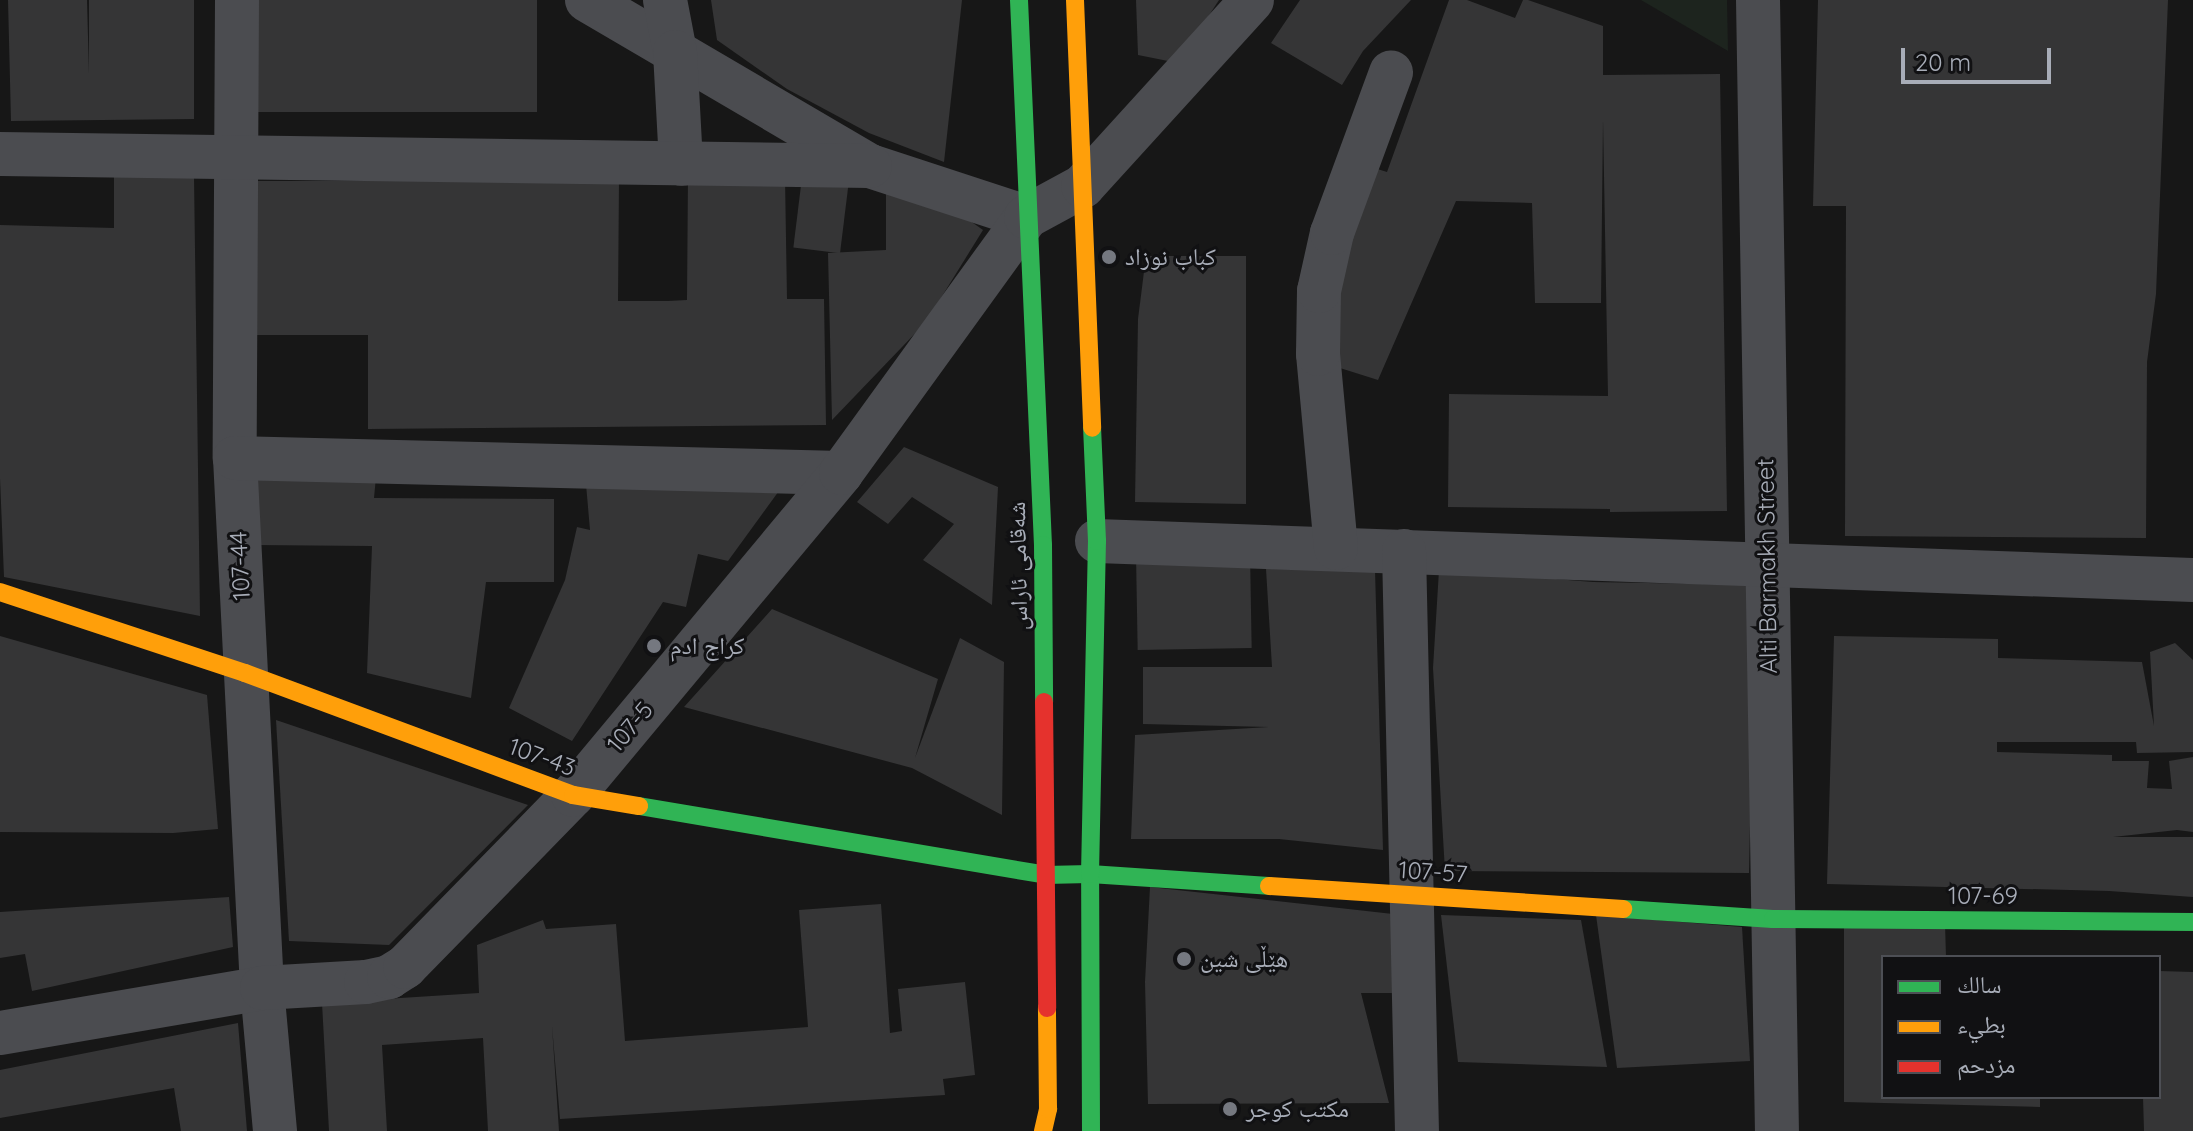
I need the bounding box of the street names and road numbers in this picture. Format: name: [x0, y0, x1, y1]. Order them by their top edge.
street label: Alti Barmakh Street: [1751, 458, 1783, 674]
street label: شەقامی ئاراس: [1002, 501, 1034, 631]
street label: 107-44: [224, 531, 256, 601]
street label: 107-5: [601, 696, 659, 758]
street label: 107-43: [505, 732, 579, 782]
street label: 107-57: [1398, 855, 1468, 889]
street label: 107-69: [1948, 882, 2018, 910]

